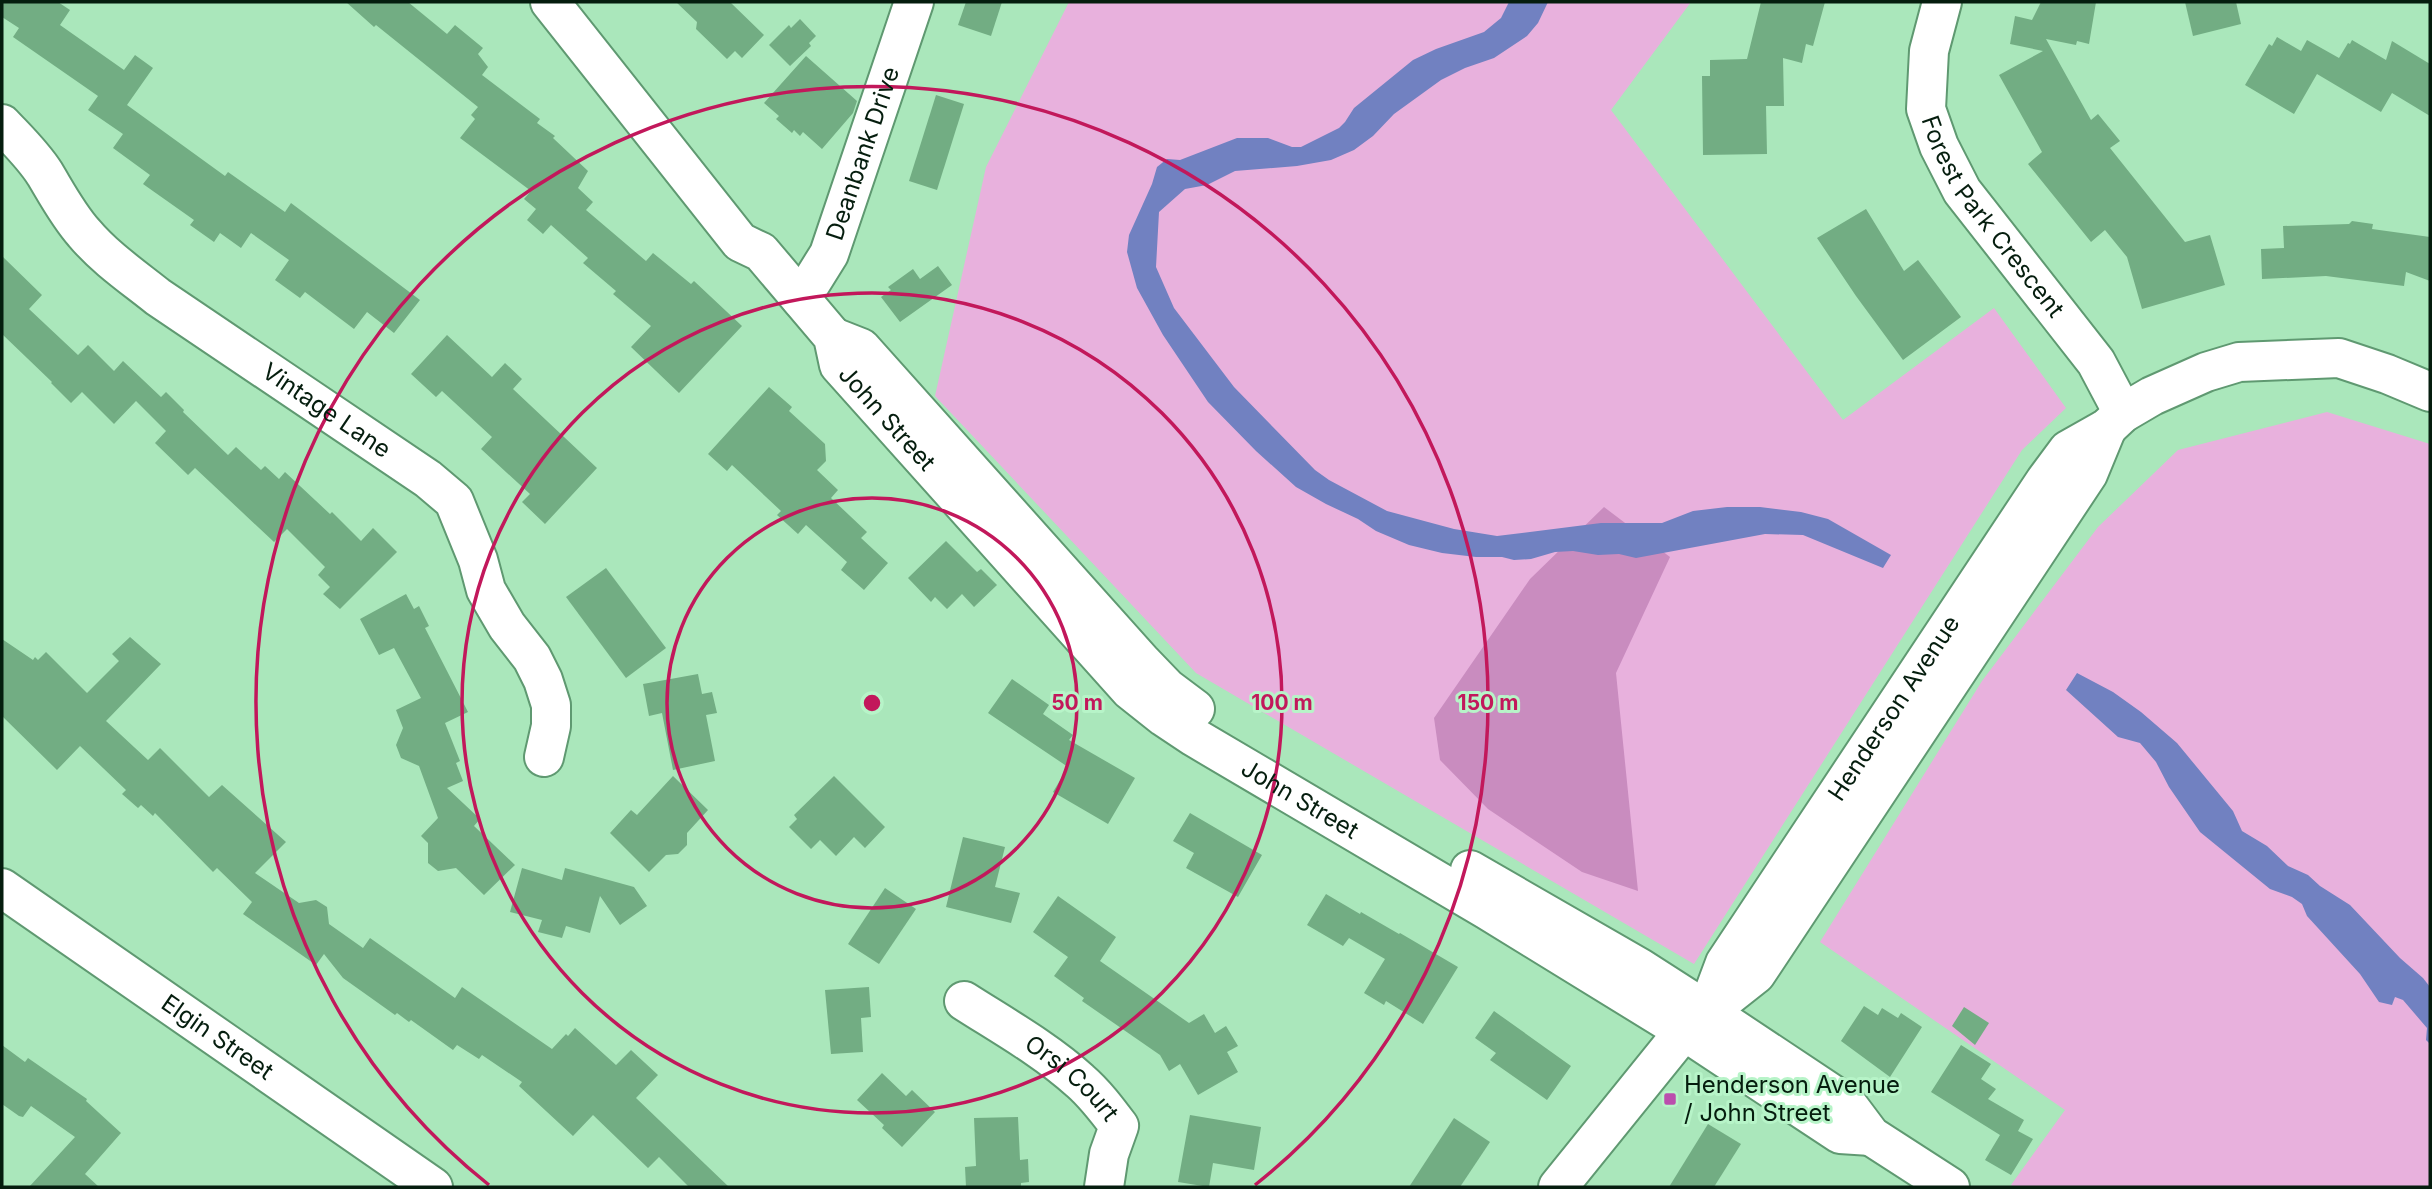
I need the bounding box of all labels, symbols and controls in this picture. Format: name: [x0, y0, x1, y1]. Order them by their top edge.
street label: Deanbank Drive: [820, 63, 905, 244]
street label: Forest Park Crescent: [1915, 112, 2070, 323]
street label: Vintage Lane: [257, 357, 396, 464]
street label: John Street: [833, 360, 942, 477]
street label: Henderson Avenue: [1822, 610, 1966, 806]
text: 50 m: [1051, 690, 1103, 715]
text: 100 m: [1251, 690, 1313, 715]
text: 150 m: [1458, 690, 1518, 715]
centre of rings: [860, 691, 884, 715]
street label: John Street: [1236, 753, 1364, 845]
street label: Elgin Street: [156, 988, 279, 1086]
street label: Orsi Court: [1020, 1029, 1125, 1127]
place label: Henderson Avenue / John Street: [1684, 1070, 1900, 1127]
marker: Henderson Avenue / John Street: [1662, 1091, 1678, 1107]

